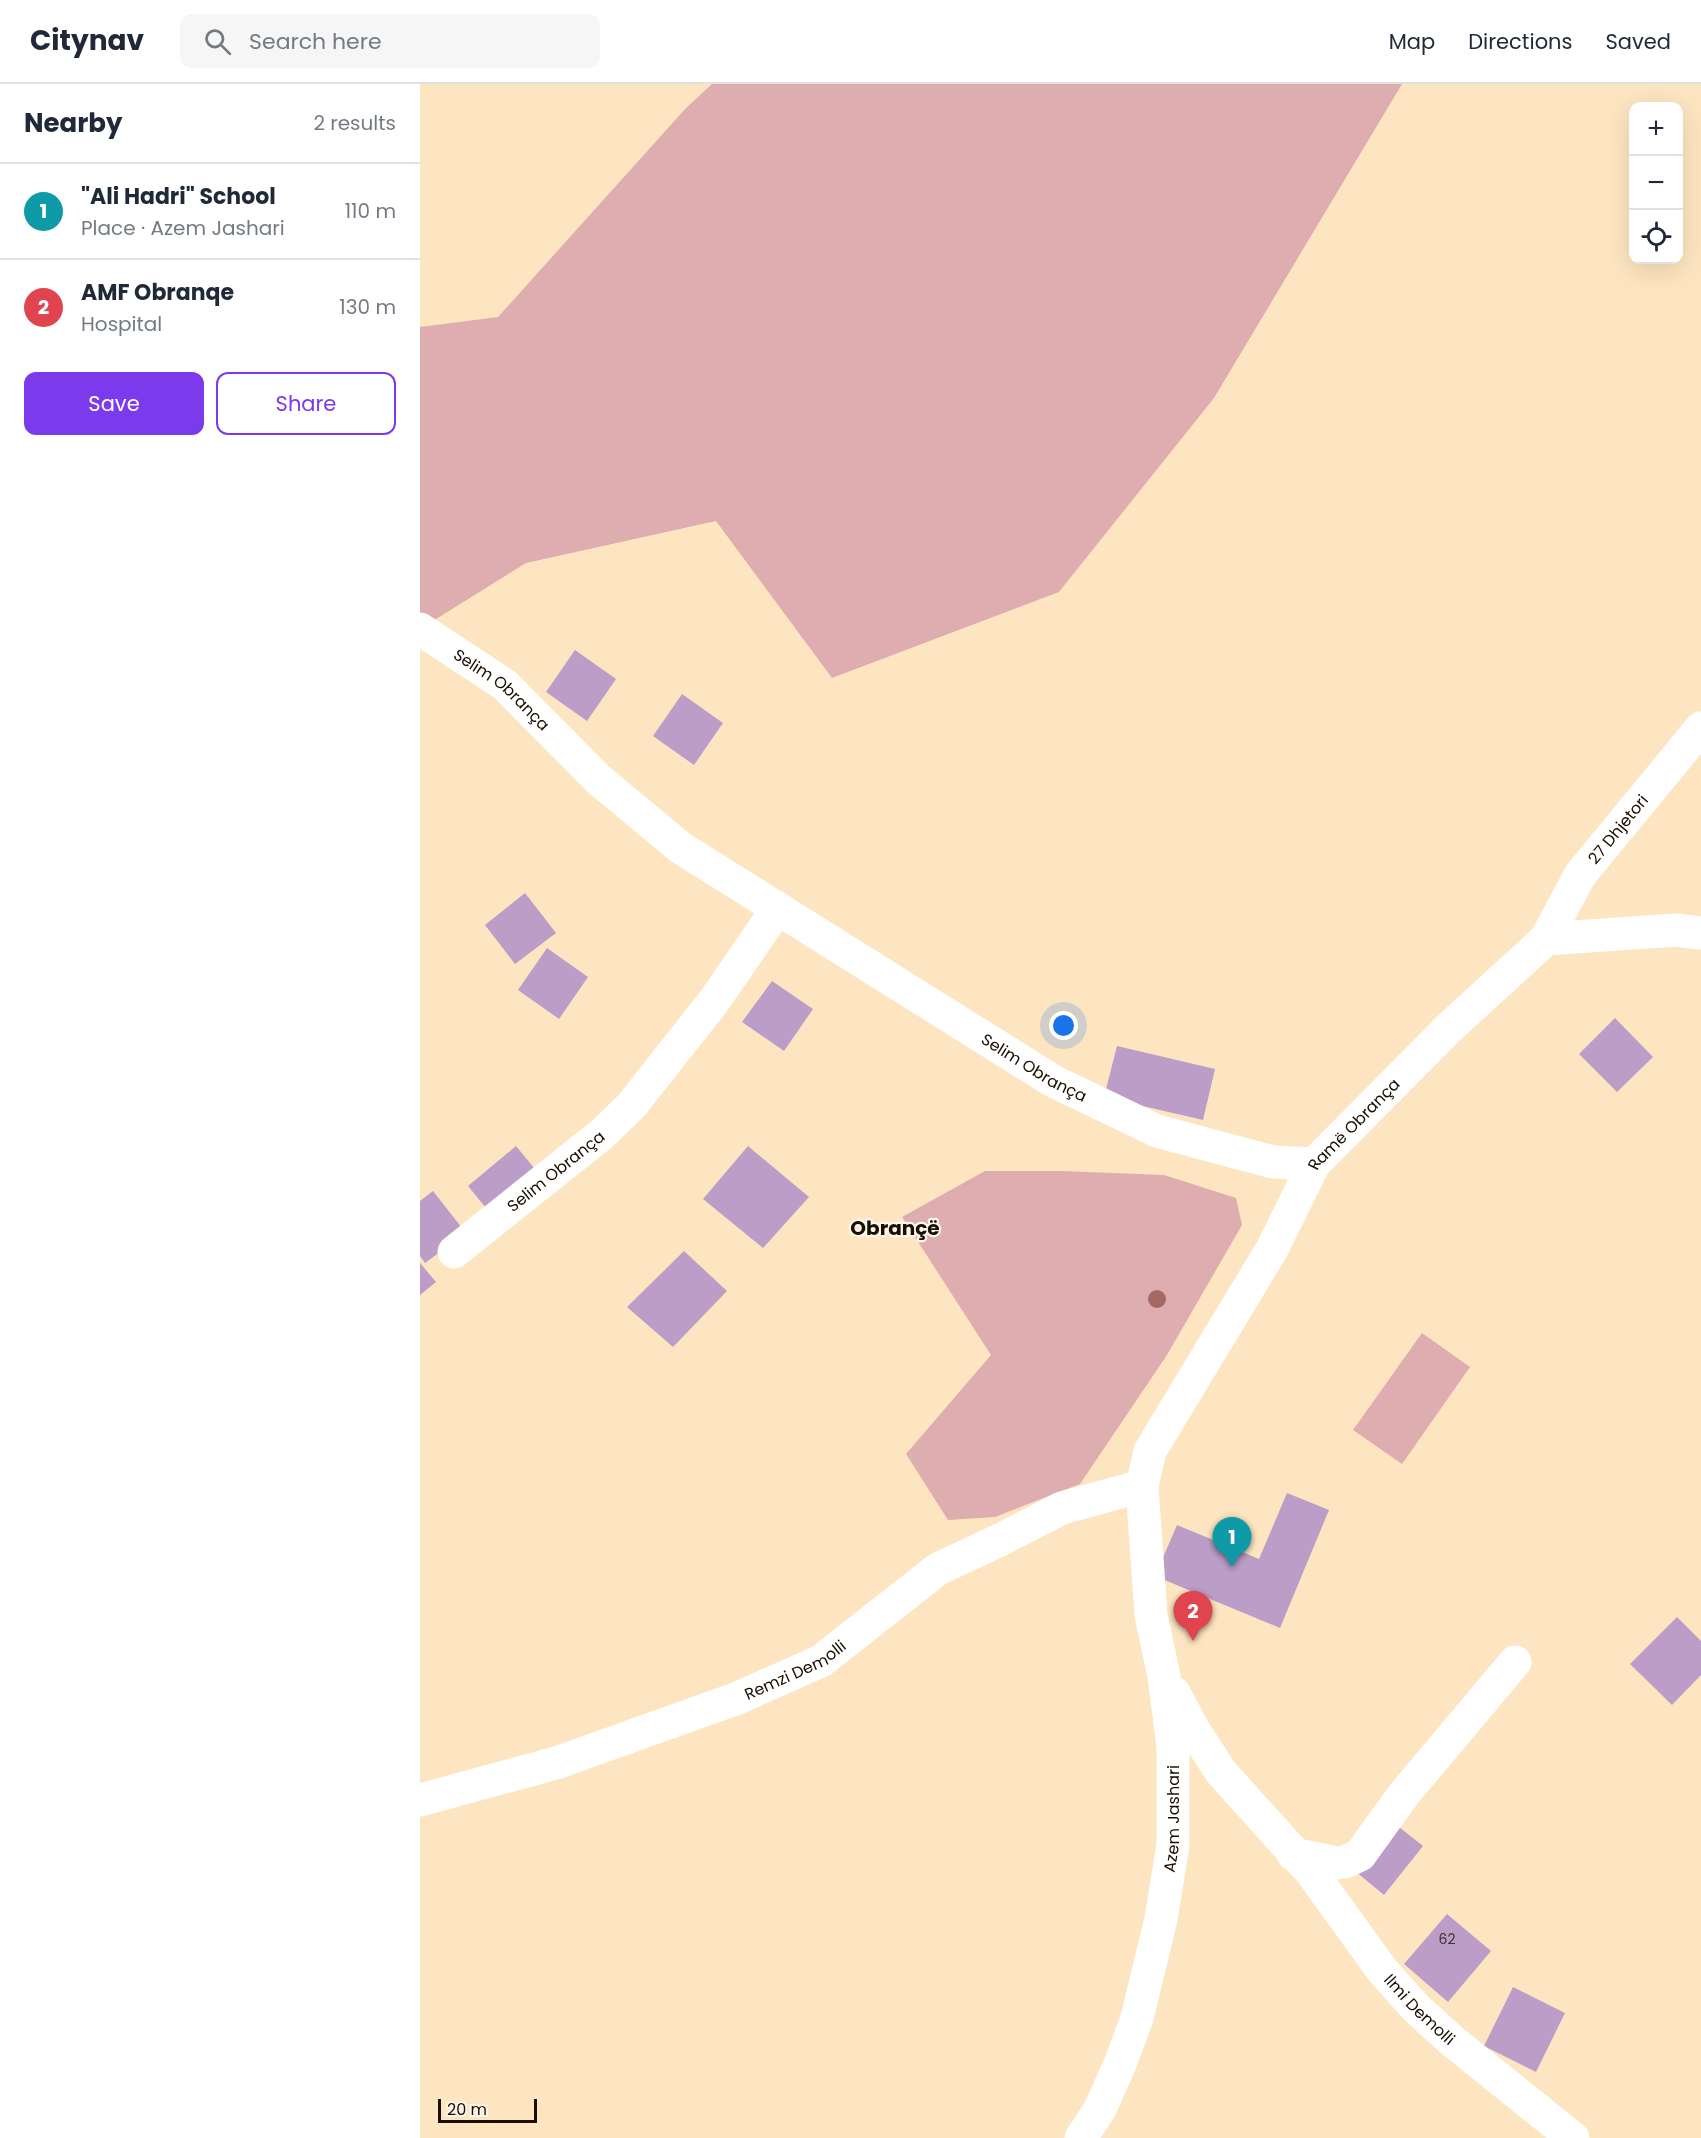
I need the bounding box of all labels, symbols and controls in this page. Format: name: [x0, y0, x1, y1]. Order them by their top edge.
search box: [180, 14, 600, 68]
text: Citynav: [30, 21, 144, 60]
icon: search: [201, 25, 234, 58]
text: Search here: [249, 26, 382, 57]
text: Map: [1389, 27, 1435, 56]
text: Directions: [1468, 27, 1572, 56]
text: Saved: [1605, 27, 1671, 56]
map controls: [1629, 102, 1683, 264]
button: +: [1629, 102, 1683, 156]
text: Nearby: [24, 105, 122, 141]
text: 2 results: [313, 109, 396, 137]
button: −: [1629, 156, 1683, 210]
text: "Ali Hadri" School: [81, 181, 276, 212]
text: 1: [40, 197, 47, 225]
text: 110 m: [345, 197, 396, 225]
button: locate: [1629, 210, 1683, 264]
text: Place · Azem Jashari: [81, 214, 285, 242]
text: AMF Obranqe: [81, 277, 234, 308]
text: 2: [38, 293, 49, 321]
text: 130 m: [339, 293, 396, 321]
text: Hospital: [81, 310, 162, 338]
button: Save: [24, 372, 204, 435]
button: Share: [216, 372, 396, 435]
street label: Selim Obrança: [449, 643, 555, 736]
street label: 27 Dhjetori: [1582, 789, 1653, 869]
your location: [1049, 1011, 1078, 1040]
street label: Selim Obrança: [977, 1028, 1091, 1107]
street label: Ramë Obrança: [1302, 1073, 1405, 1174]
street label: Selim Obrança: [502, 1125, 609, 1217]
district label: Obrançë: [850, 1214, 940, 1242]
pin: 1: [1212, 1518, 1252, 1567]
pin: 2: [1174, 1592, 1212, 1641]
street label: Remzi Demolli: [741, 1634, 851, 1705]
street label: Azem Jashari: [1157, 1765, 1185, 1874]
house number: 62: [1439, 1929, 1455, 1949]
street label: Ilmi Demolli: [1379, 1969, 1460, 2050]
scale bar: [438, 2096, 537, 2124]
text: 20 m: [447, 2098, 487, 2121]

